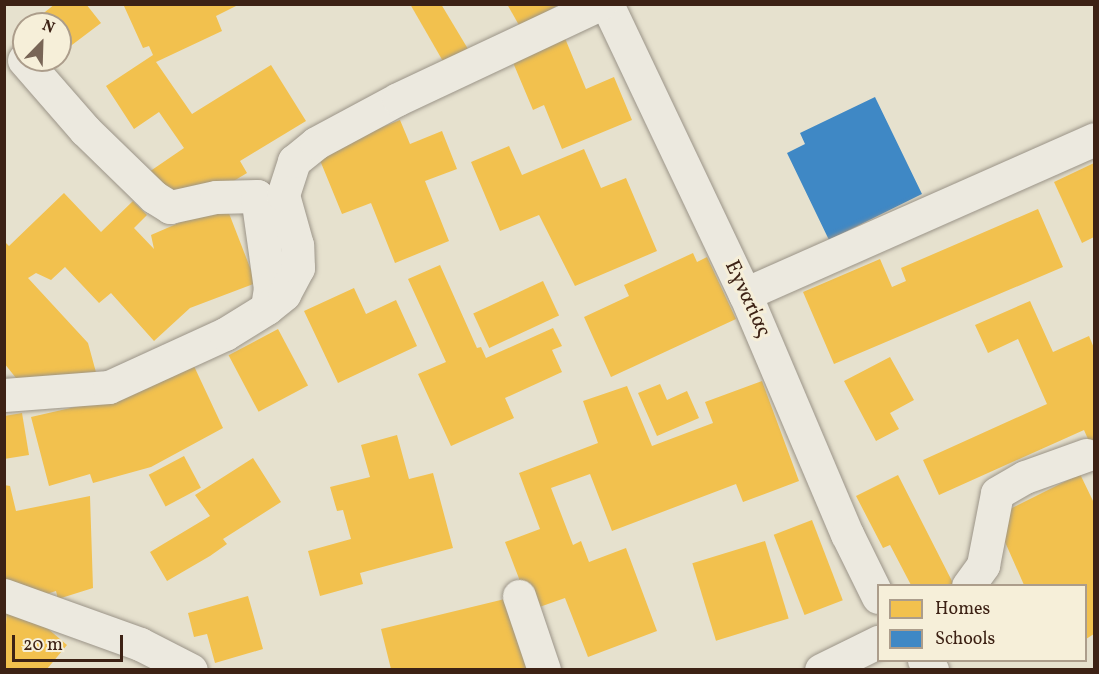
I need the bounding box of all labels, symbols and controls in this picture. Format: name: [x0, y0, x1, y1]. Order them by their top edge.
north arrow: [12, 12, 72, 72]
text: N: [39, 15, 58, 40]
street label: Εγνατίας: [718, 257, 776, 341]
legend: [877, 584, 1087, 662]
text: Homes: [935, 597, 990, 622]
scale bar: [15, 623, 126, 661]
text: Schools: [935, 627, 995, 652]
text: 20 m: [23, 633, 63, 658]

